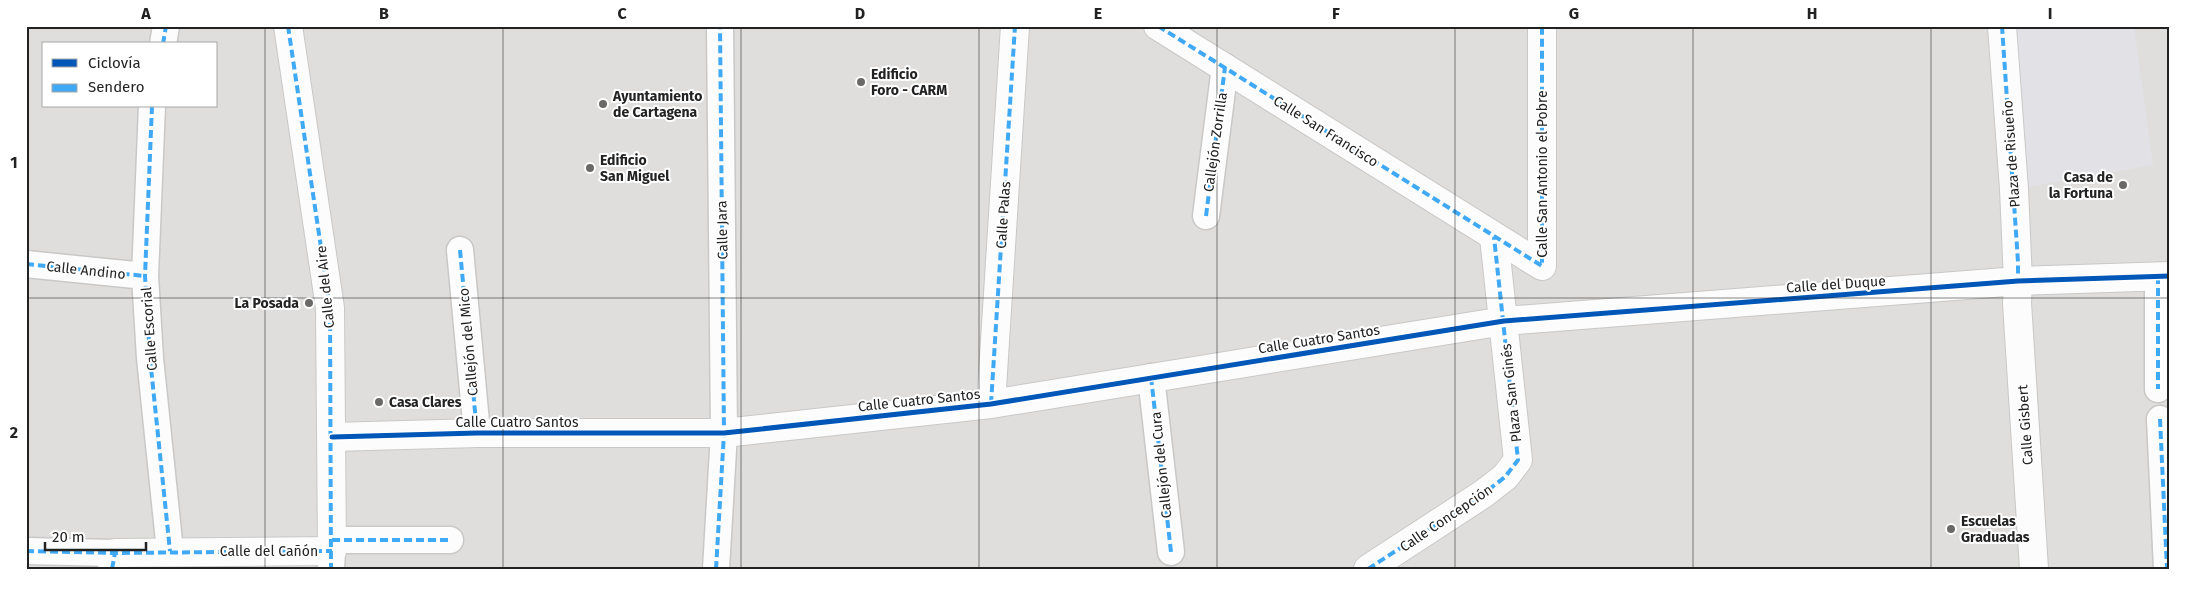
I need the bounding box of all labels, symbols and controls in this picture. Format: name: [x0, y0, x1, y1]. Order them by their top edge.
text: A: [140, 4, 151, 23]
text: B: [379, 4, 389, 23]
text: C: [617, 4, 627, 23]
text: D: [855, 4, 865, 23]
text: E: [1094, 4, 1102, 23]
text: F: [1332, 4, 1340, 23]
text: G: [1569, 4, 1579, 23]
text: H: [1807, 4, 1817, 23]
text: I: [2048, 4, 2052, 23]
legend: [42, 42, 218, 108]
text: Ciclovía: [88, 54, 141, 72]
place label: Edificio Foro - CARM: [871, 66, 947, 99]
marker: Edificio Foro - CARM: [855, 76, 867, 88]
text: Sendero: [88, 78, 144, 96]
place label: Ayuntamiento de Cartagena: [612, 88, 702, 121]
street label: Calle San Antonio el Pobre: [1534, 90, 1551, 258]
street label: Callejón Zorrilla: [1200, 91, 1231, 193]
street label: Calle San Francisco: [1270, 92, 1381, 171]
marker: Ayuntamiento de Cartagena: [597, 98, 609, 110]
street label: Plaza de Risueño: [1999, 100, 2024, 208]
place label: Edificio San Miguel: [600, 152, 670, 185]
text: 1: [10, 153, 18, 172]
marker: Edificio San Miguel: [584, 162, 596, 174]
place label: Casa de la Fortuna: [2049, 169, 2113, 202]
marker: Casa de la Fortuna: [2117, 179, 2129, 191]
street label: Calle Palas: [993, 180, 1014, 249]
street label: Calle Jara: [713, 200, 732, 260]
street label: Calle del Aire: [313, 245, 338, 329]
street label: Calle Andino: [45, 258, 126, 283]
street label: Calle del Duque: [1786, 273, 1886, 296]
street label: Calle Escorial: [138, 286, 161, 372]
street label: Callejón del Mico: [455, 287, 482, 397]
place label: La Posada: [234, 295, 299, 312]
marker: La Posada: [303, 297, 315, 309]
street label: Calle Cuatro Santos: [1257, 321, 1382, 358]
street label: Plaza San Ginés: [1498, 342, 1525, 443]
street label: Calle Gisbert: [2014, 383, 2037, 466]
street label: Calle Cuatro Santos: [857, 386, 982, 415]
place label: Casa Clares: [389, 394, 462, 411]
marker: Casa Clares: [373, 396, 385, 408]
street label: Callejón del Cura: [1147, 411, 1176, 519]
street label: Calle Cuatro Santos: [456, 414, 579, 431]
text: 2: [10, 423, 18, 442]
street label: Calle Concepción: [1397, 481, 1496, 556]
place label: Escuelas Graduadas: [1961, 513, 2030, 546]
scale bar: [45, 520, 146, 552]
marker: Escuelas Graduadas: [1945, 523, 1957, 535]
text: 20 m: [52, 528, 85, 546]
street label: Calle del Cañón: [220, 543, 318, 560]

